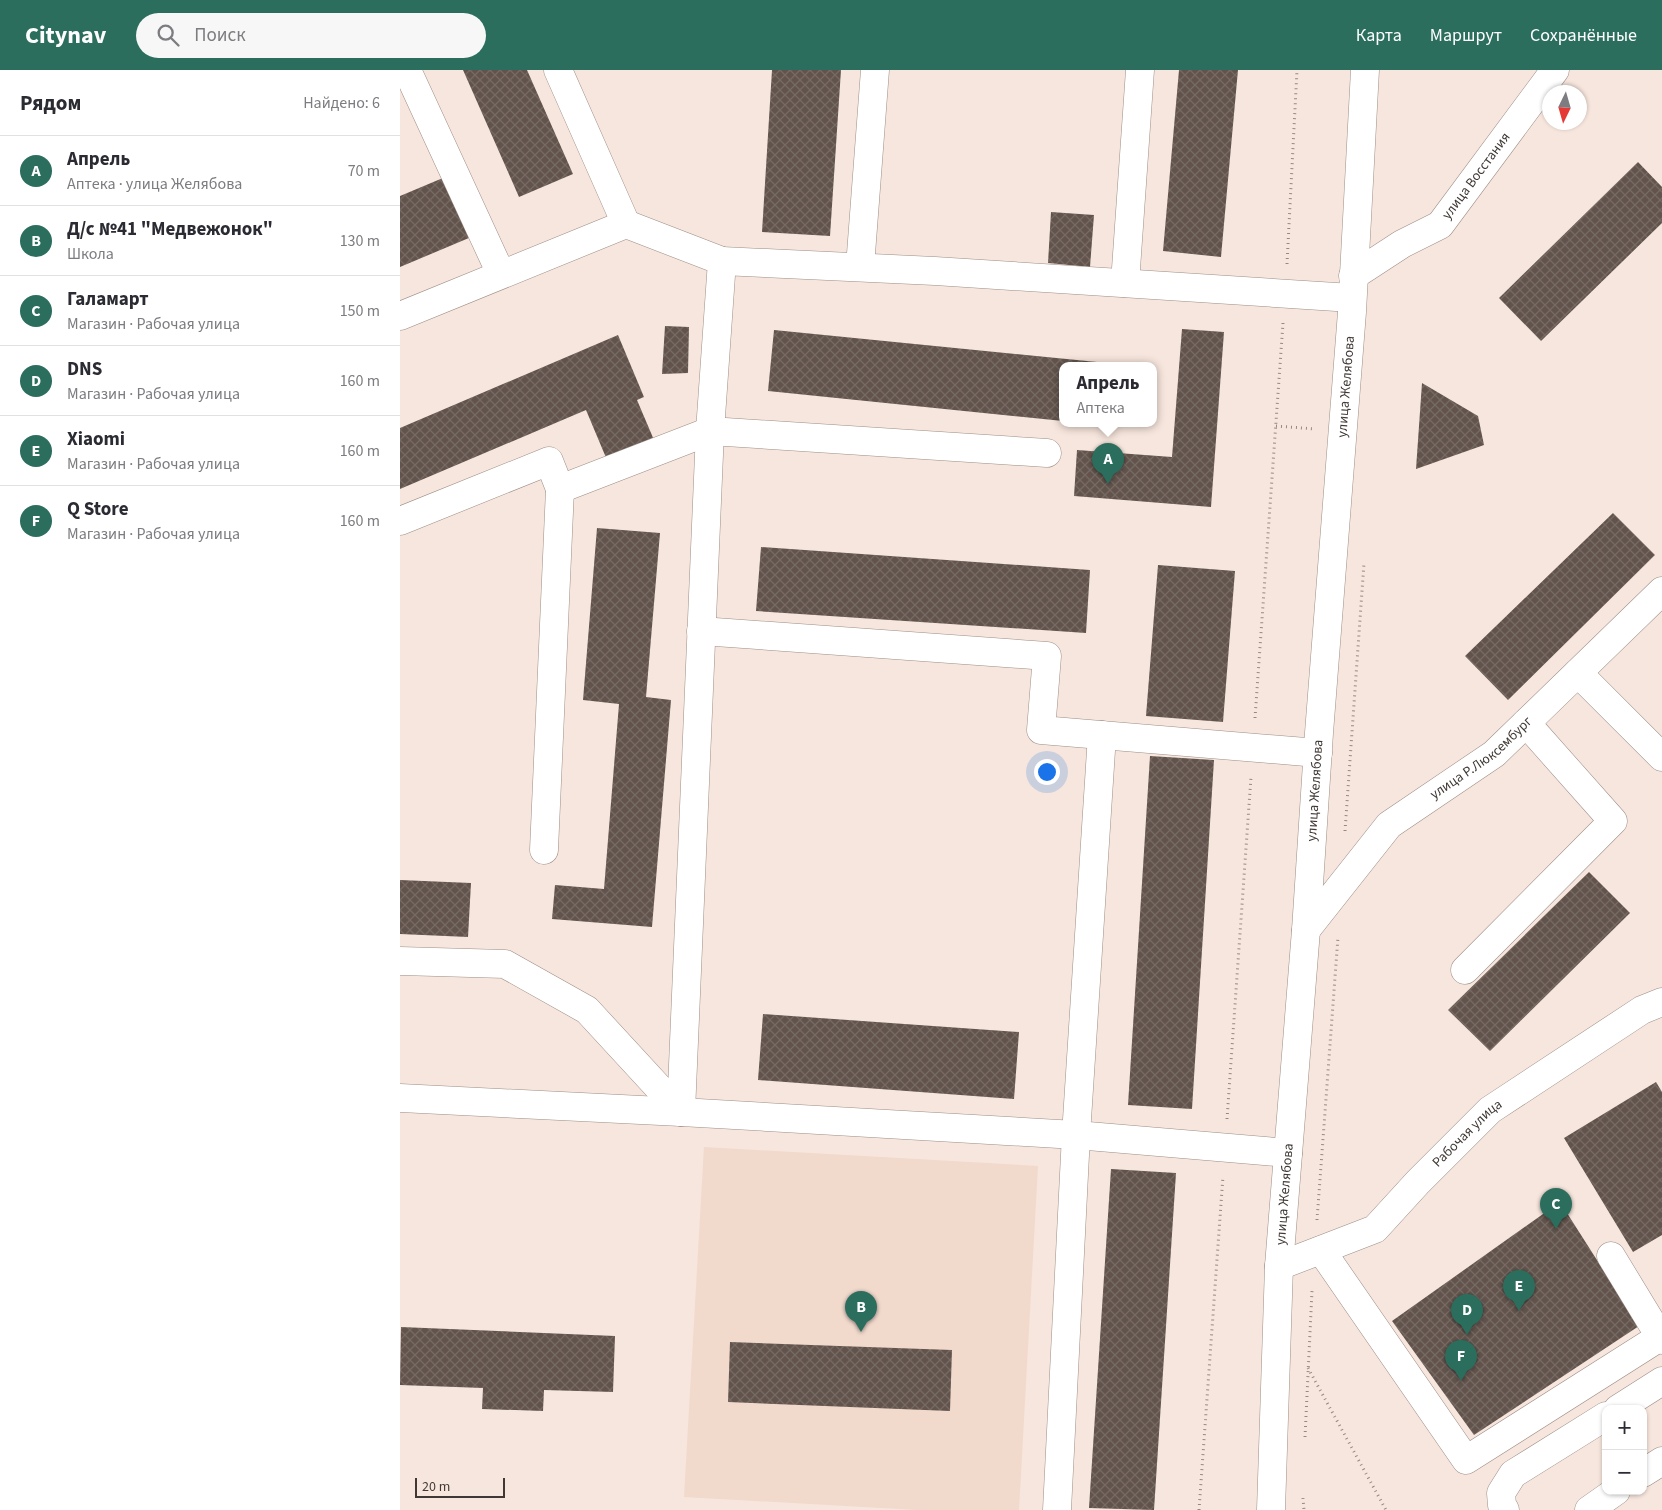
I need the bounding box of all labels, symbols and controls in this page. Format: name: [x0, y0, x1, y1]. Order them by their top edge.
search box: [136, 13, 486, 58]
text: Citynav: [25, 18, 106, 53]
icon: search: [154, 21, 182, 49]
text: Поиск: [194, 22, 246, 49]
text: Карта: [1356, 23, 1402, 48]
text: Маршрут: [1430, 23, 1502, 48]
text: Сохранённые: [1530, 23, 1637, 48]
north arrow: [1542, 85, 1587, 130]
text: Рядом: [20, 88, 81, 118]
text: Найдено: 6: [303, 92, 380, 114]
street label: улица Восстания: [1437, 128, 1515, 224]
text: Апрель: [67, 146, 130, 173]
text: A: [31, 160, 41, 182]
text: 70 m: [348, 160, 380, 182]
text: Аптека · улица Желябова: [67, 173, 242, 195]
text: Д/с №41 "Медвежонок": [67, 216, 273, 243]
text: B: [31, 230, 41, 252]
text: 130 m: [340, 230, 380, 252]
text: Школа: [67, 243, 114, 265]
text: Галамарт: [67, 286, 149, 313]
text: C: [31, 300, 41, 322]
text: 150 m: [340, 300, 380, 322]
text: Магазин · Рабочая улица: [67, 313, 240, 335]
street label: улица Желябова: [1332, 335, 1360, 438]
text: DNS: [67, 356, 102, 383]
popup: [1059, 362, 1157, 427]
text: D: [31, 370, 41, 392]
text: 160 m: [340, 370, 380, 392]
text: Апрель: [1076, 370, 1140, 397]
text: Магазин · Рабочая улица: [67, 383, 240, 405]
text: Аптека: [1076, 397, 1125, 419]
text: Xiaomi: [67, 426, 125, 453]
text: E: [32, 440, 40, 462]
text: 160 m: [340, 440, 380, 462]
pin: A: [1092, 443, 1124, 484]
text: Магазин · Рабочая улица: [67, 453, 240, 475]
text: Q Store: [67, 496, 129, 523]
text: F: [32, 510, 40, 532]
text: 160 m: [340, 510, 380, 532]
text: Магазин · Рабочая улица: [67, 523, 240, 545]
street label: улица Р.Люксембург: [1426, 712, 1537, 804]
street label: улица Желябова: [1302, 739, 1329, 842]
your location: [1034, 759, 1060, 785]
street label: Рабочая улица: [1428, 1095, 1506, 1172]
street label: улица Желябова: [1271, 1143, 1299, 1246]
pin: C: [1540, 1188, 1572, 1229]
pin: E: [1503, 1270, 1535, 1311]
pin: B: [845, 1291, 877, 1332]
pin: D: [1451, 1294, 1483, 1335]
pin: F: [1445, 1340, 1477, 1381]
map controls: [1602, 1405, 1647, 1495]
button: +: [1602, 1405, 1647, 1450]
button: −: [1602, 1450, 1647, 1495]
scale bar: [415, 1475, 505, 1498]
text: 20 m: [422, 1477, 450, 1497]

